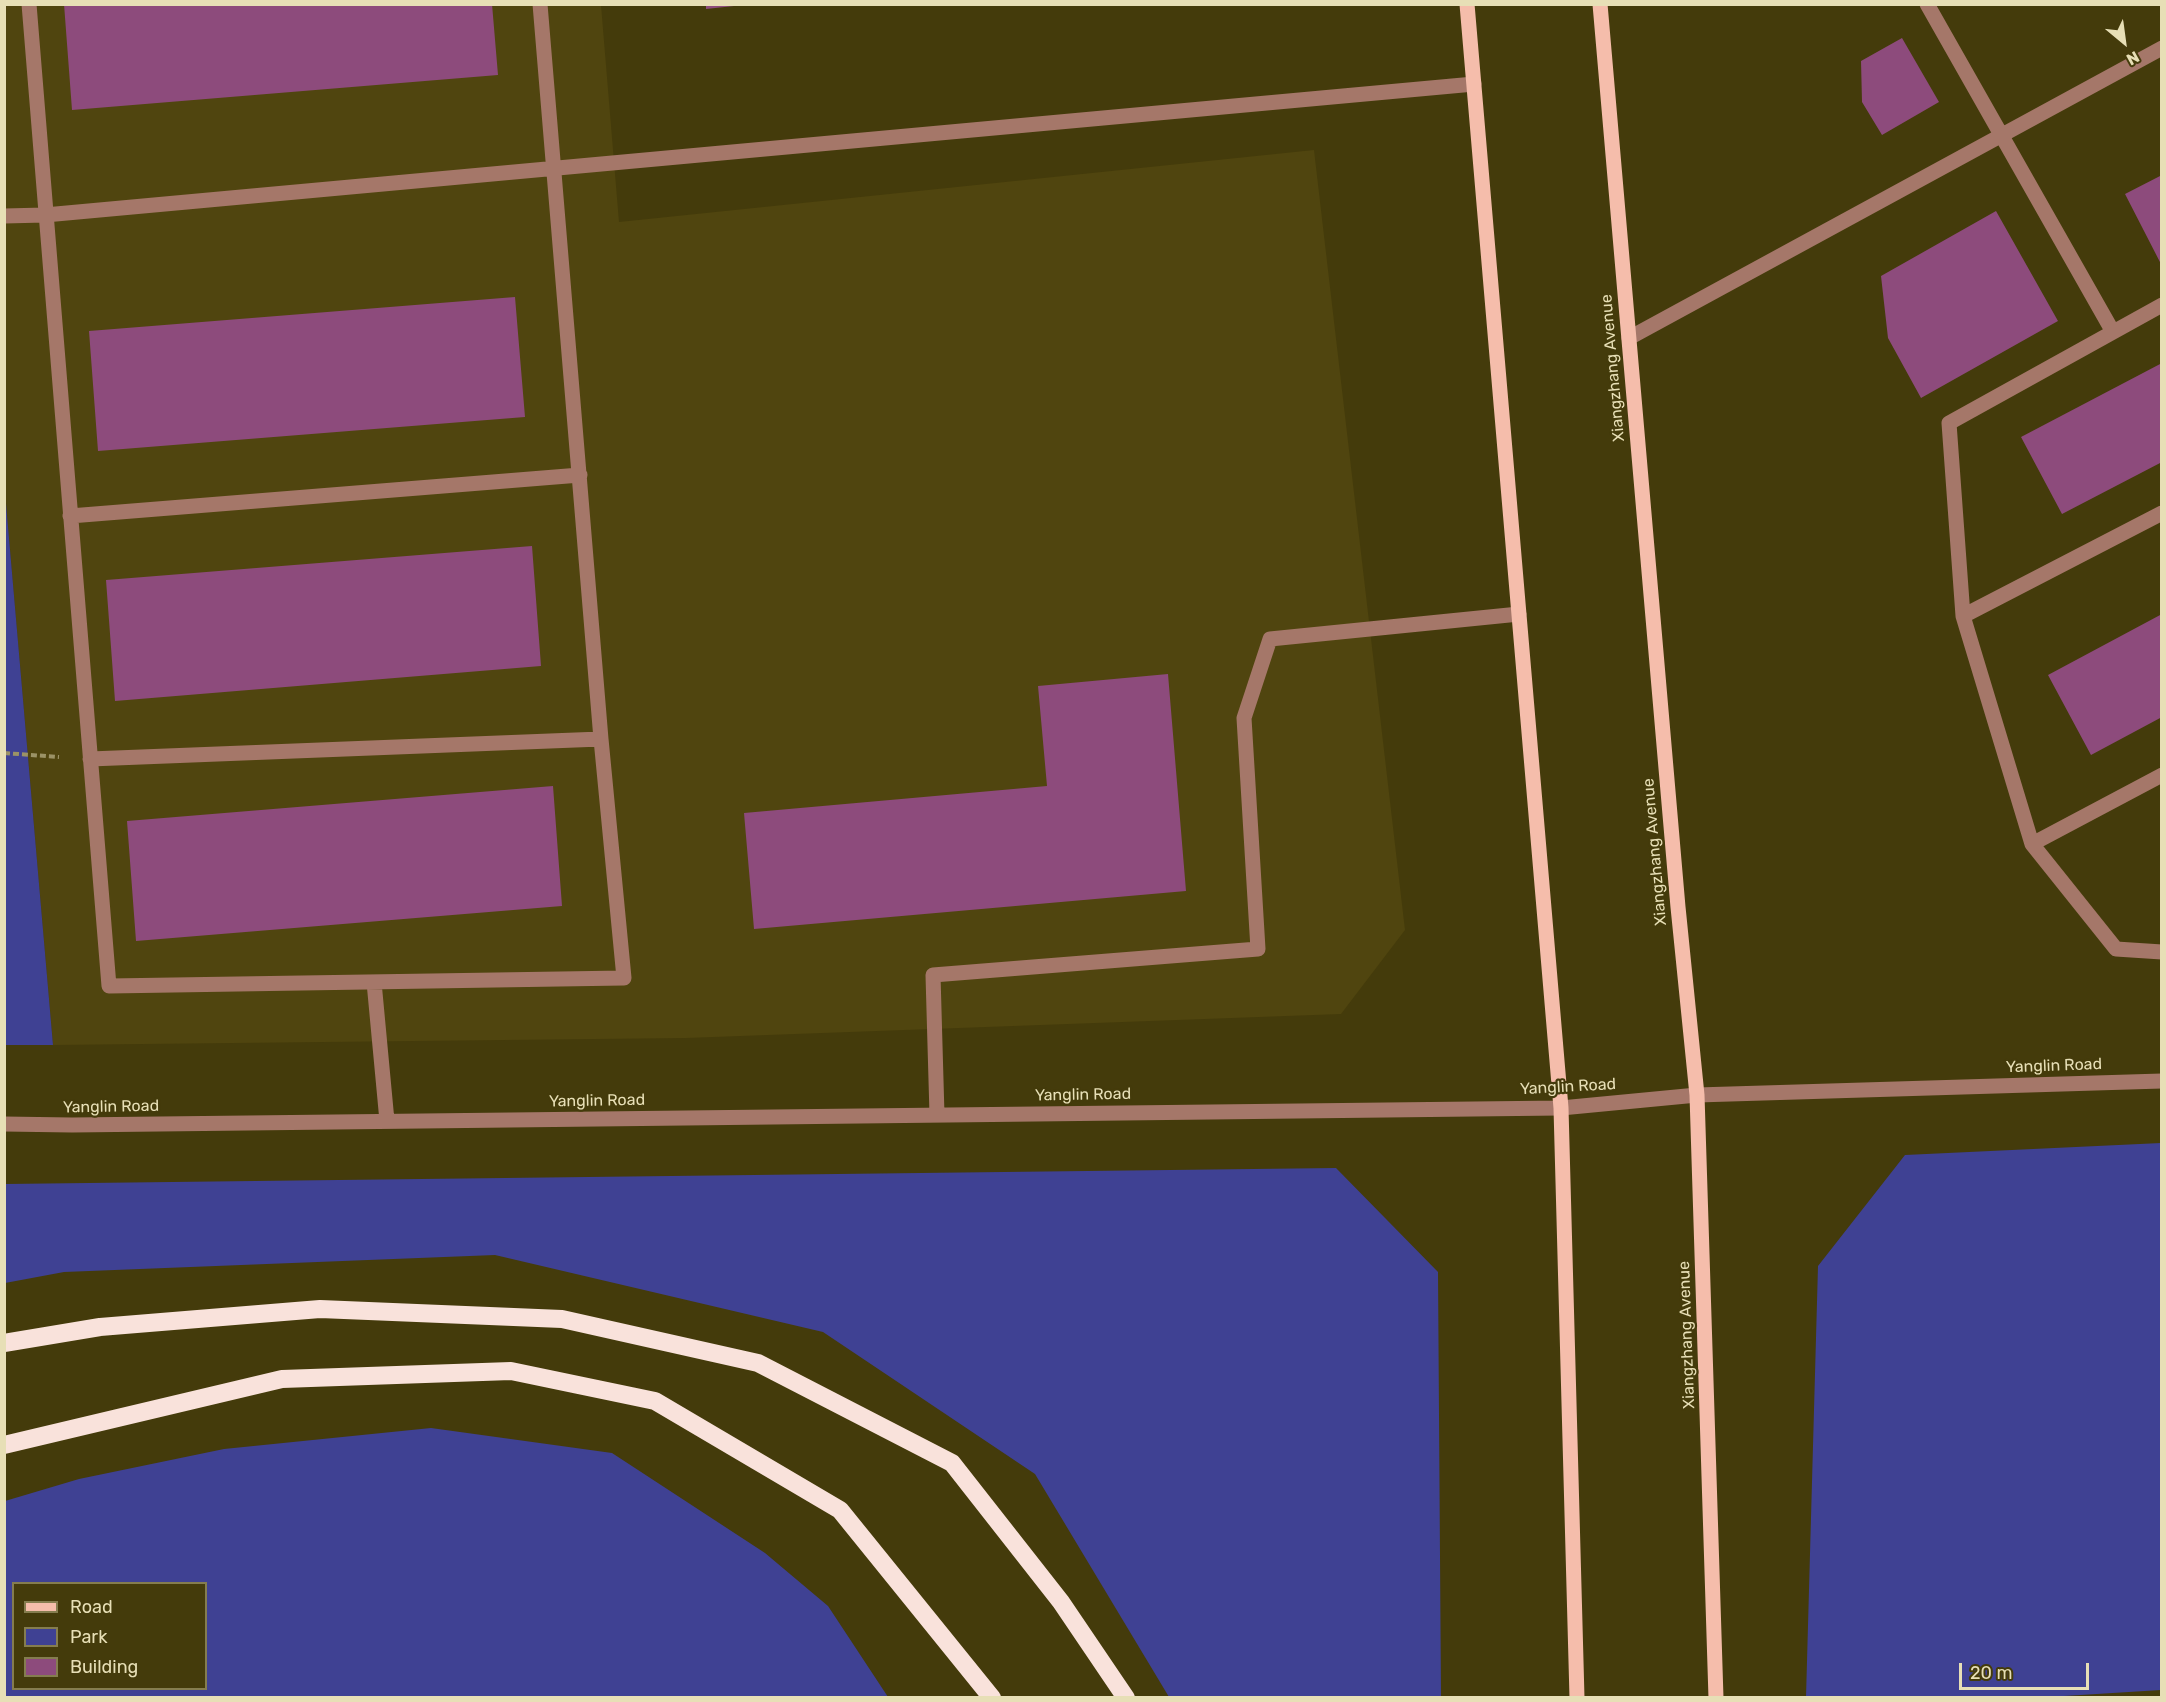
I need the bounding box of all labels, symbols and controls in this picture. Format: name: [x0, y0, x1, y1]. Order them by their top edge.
north arrow: [2094, 12, 2154, 72]
text: N: [2123, 47, 2143, 69]
street label: Xiangzhang Avenue: [1597, 293, 1629, 443]
street label: Xiangzhang Avenue: [1639, 777, 1671, 927]
street label: Yanglin Road: [2006, 1055, 2102, 1077]
street label: Yanglin Road: [1519, 1075, 1617, 1099]
street label: Yanglin Road: [1035, 1085, 1131, 1105]
street label: Yanglin Road: [549, 1091, 645, 1111]
street label: Yanglin Road: [63, 1097, 159, 1117]
street label: Xiangzhang Avenue: [1675, 1261, 1699, 1409]
legend: [12, 1582, 207, 1690]
text: Road: [70, 1596, 113, 1618]
text: Park: [70, 1626, 107, 1648]
scale bar: [1962, 1651, 2092, 1689]
text: Building: [70, 1656, 138, 1678]
text: 20 m: [1970, 1662, 2012, 1684]

